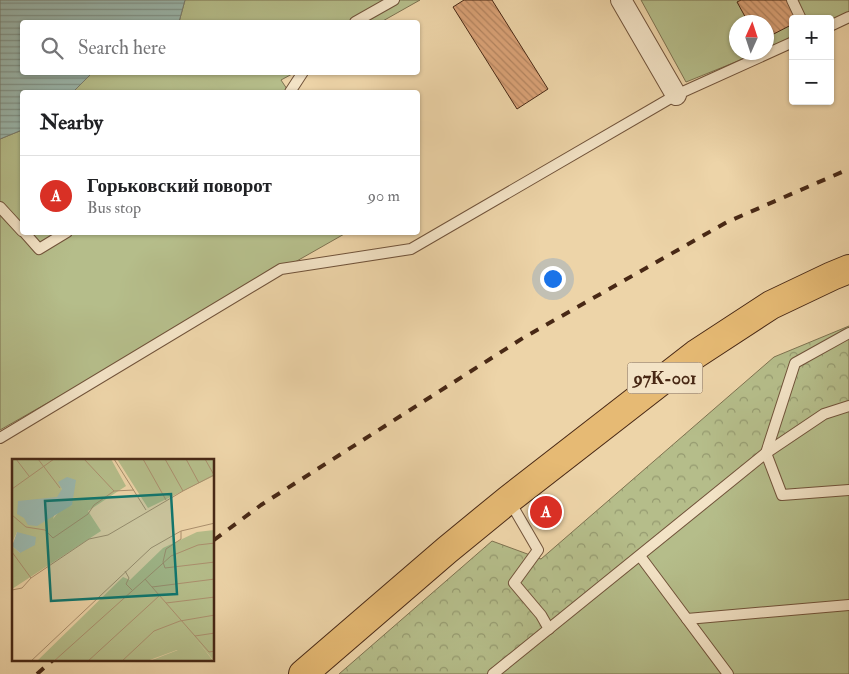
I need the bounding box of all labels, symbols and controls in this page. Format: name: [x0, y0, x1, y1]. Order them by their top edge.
north arrow: [729, 15, 774, 60]
map controls: [789, 15, 834, 105]
button: +: [789, 15, 834, 60]
search box: [20, 20, 420, 75]
icon: search: [38, 34, 66, 62]
text: Search here: [78, 36, 166, 60]
button: −: [789, 60, 834, 105]
text: Nearby: [40, 109, 103, 136]
text: Горьковский поворот: [87, 174, 272, 198]
text: A: [51, 186, 61, 206]
text: 90 m: [368, 186, 400, 206]
text: Bus stop: [87, 198, 141, 218]
your location: [540, 266, 566, 292]
road number: 97К-001: [628, 362, 702, 393]
inset map: [12, 459, 215, 662]
pin: A: [530, 493, 562, 531]

